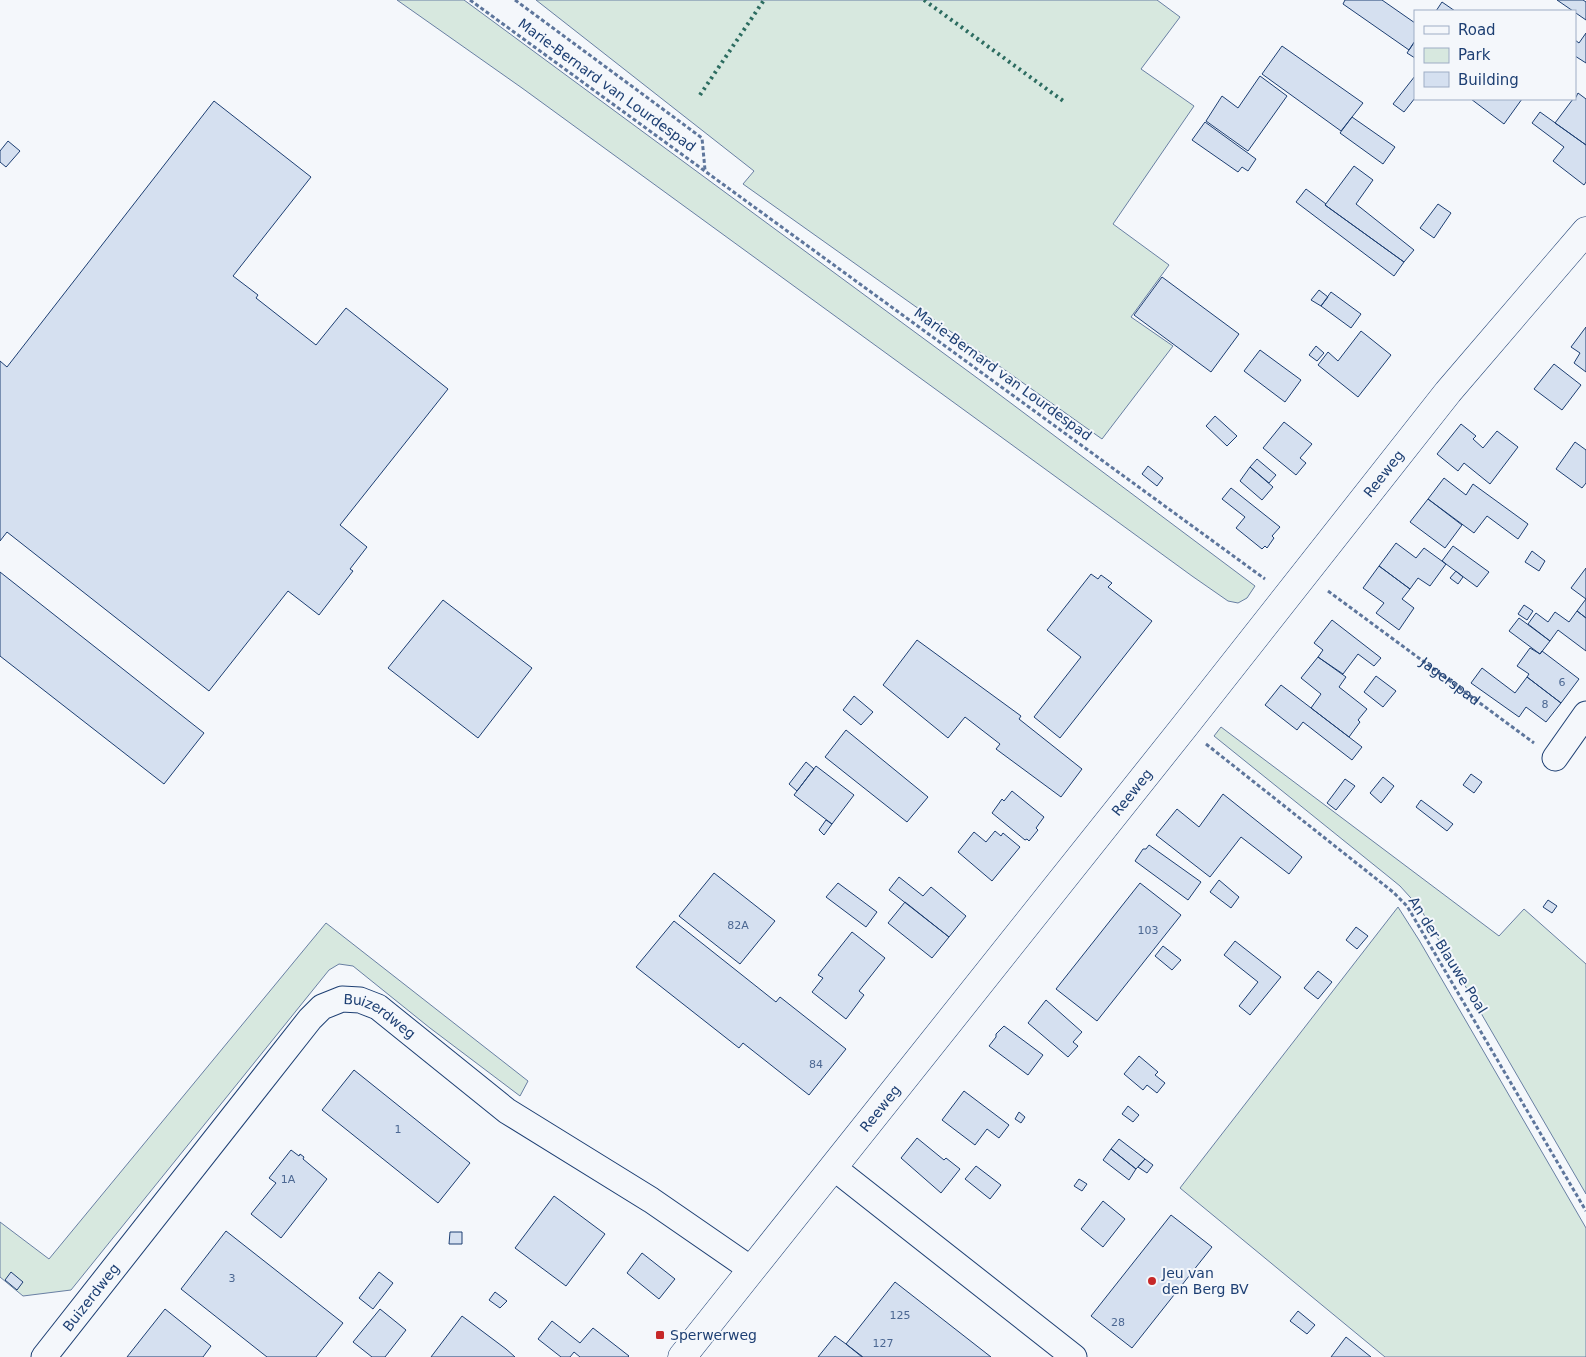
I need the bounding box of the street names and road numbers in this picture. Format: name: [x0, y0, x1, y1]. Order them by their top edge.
street label: Marie-Bernard van Lourdespad: [515, 15, 699, 155]
street label: Marie-Bernard van Lourdespad: [911, 304, 1095, 444]
street label: Reeweg: [1360, 447, 1407, 500]
street label: Jagerspad: [1417, 654, 1483, 708]
street label: Reeweg: [1108, 766, 1155, 819]
street label: An der Blauwe Poal: [1405, 893, 1491, 1017]
street label: Buizerdweg: [343, 991, 419, 1042]
street label: Reeweg: [857, 1082, 904, 1135]
street label: Buizerdweg: [59, 1260, 123, 1334]

